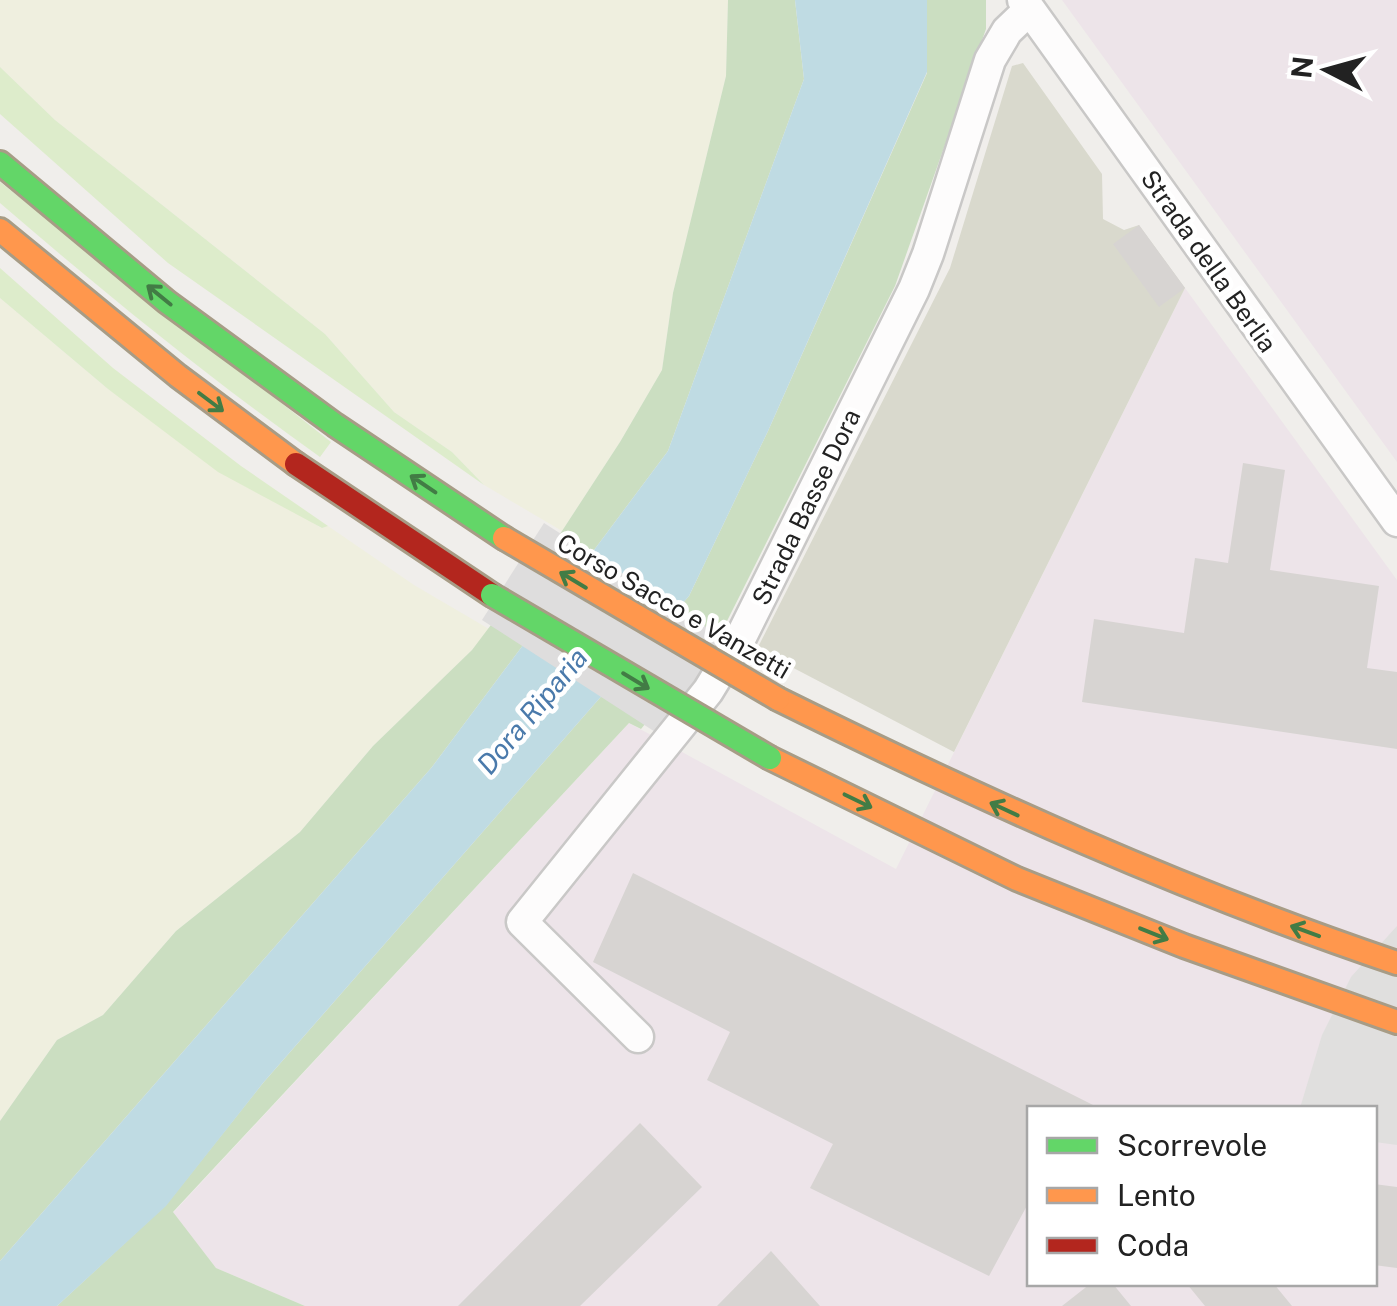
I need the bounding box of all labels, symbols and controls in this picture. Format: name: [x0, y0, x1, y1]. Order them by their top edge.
north arrow: [1277, 20, 1377, 120]
text: N: [1284, 55, 1319, 80]
street label: Strada della Berlia: [1135, 164, 1283, 358]
one-way arrow: [146, 285, 173, 306]
one-way arrow: [197, 392, 224, 413]
street label: Strada Basse Dora: [746, 404, 866, 610]
one-way arrow: [410, 474, 438, 495]
street label: Corso Sacco e Vanzetti: [552, 527, 796, 685]
one-way arrow: [559, 570, 588, 590]
water label: Dora Riparia: [469, 641, 594, 780]
one-way arrow: [621, 671, 650, 691]
one-way arrow: [842, 793, 872, 812]
one-way arrow: [990, 798, 1020, 817]
one-way arrow: [1290, 921, 1321, 939]
one-way arrow: [1139, 926, 1169, 944]
legend: [1027, 1106, 1377, 1286]
text: Scorrevole: [1117, 1127, 1267, 1163]
text: Lento: [1117, 1177, 1196, 1213]
text: Coda: [1117, 1227, 1189, 1263]

